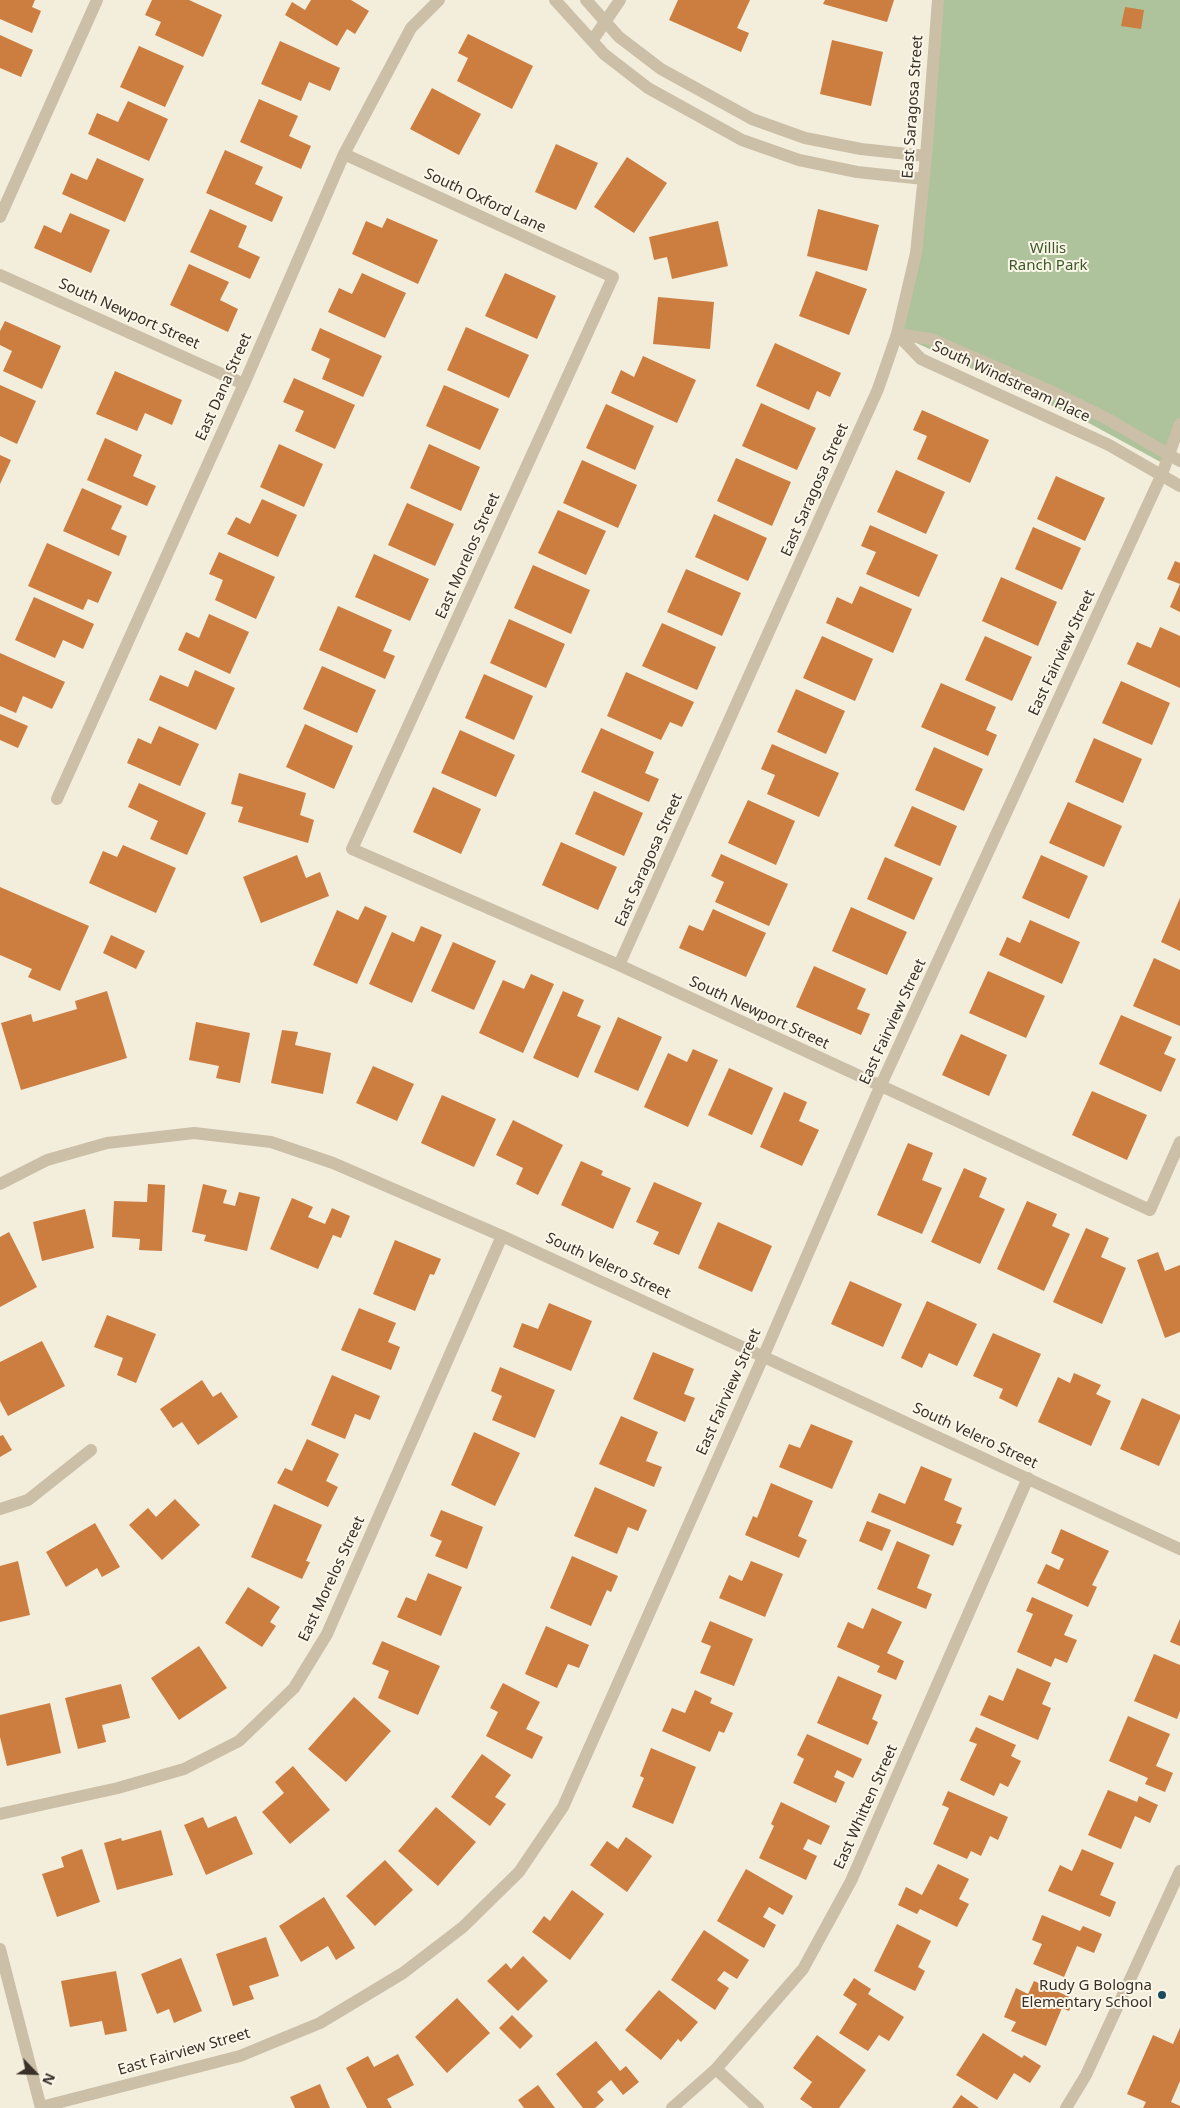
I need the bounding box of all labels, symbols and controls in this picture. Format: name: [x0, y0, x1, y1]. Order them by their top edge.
street label: East Saragosa Street: [899, 35, 927, 179]
street label: South Oxford Lane: [421, 165, 549, 237]
park label: Willis Ranch Park: [1008, 240, 1088, 275]
street label: South Newport Street: [56, 275, 202, 353]
street label: East Dana Street: [192, 330, 256, 444]
street label: South Windstream Place: [929, 338, 1093, 426]
street label: East Saragosa Street: [778, 421, 852, 559]
street label: East Morelos Street: [432, 490, 504, 622]
street label: East Fairview Street: [1025, 587, 1099, 719]
street label: East Saragosa Street: [612, 791, 686, 929]
street label: East Fairview Street: [856, 956, 930, 1088]
street label: South Newport Street: [686, 973, 832, 1053]
street label: South Velero Street: [543, 1229, 673, 1303]
street label: East Fairview Street: [693, 1326, 765, 1458]
street label: South Velero Street: [910, 1399, 1040, 1473]
street label: East Morelos Street: [295, 1513, 369, 1645]
street label: East Whitten Street: [830, 1742, 902, 1872]
place label: Rudy G Bologna Elementary School: [1021, 1977, 1152, 2012]
marker: Rudy G Bologna Elementary School: [1156, 1989, 1168, 2001]
street label: East Fairview Street: [116, 2025, 252, 2079]
north arrow: [10, 2048, 60, 2098]
text: N: [38, 2070, 60, 2088]

